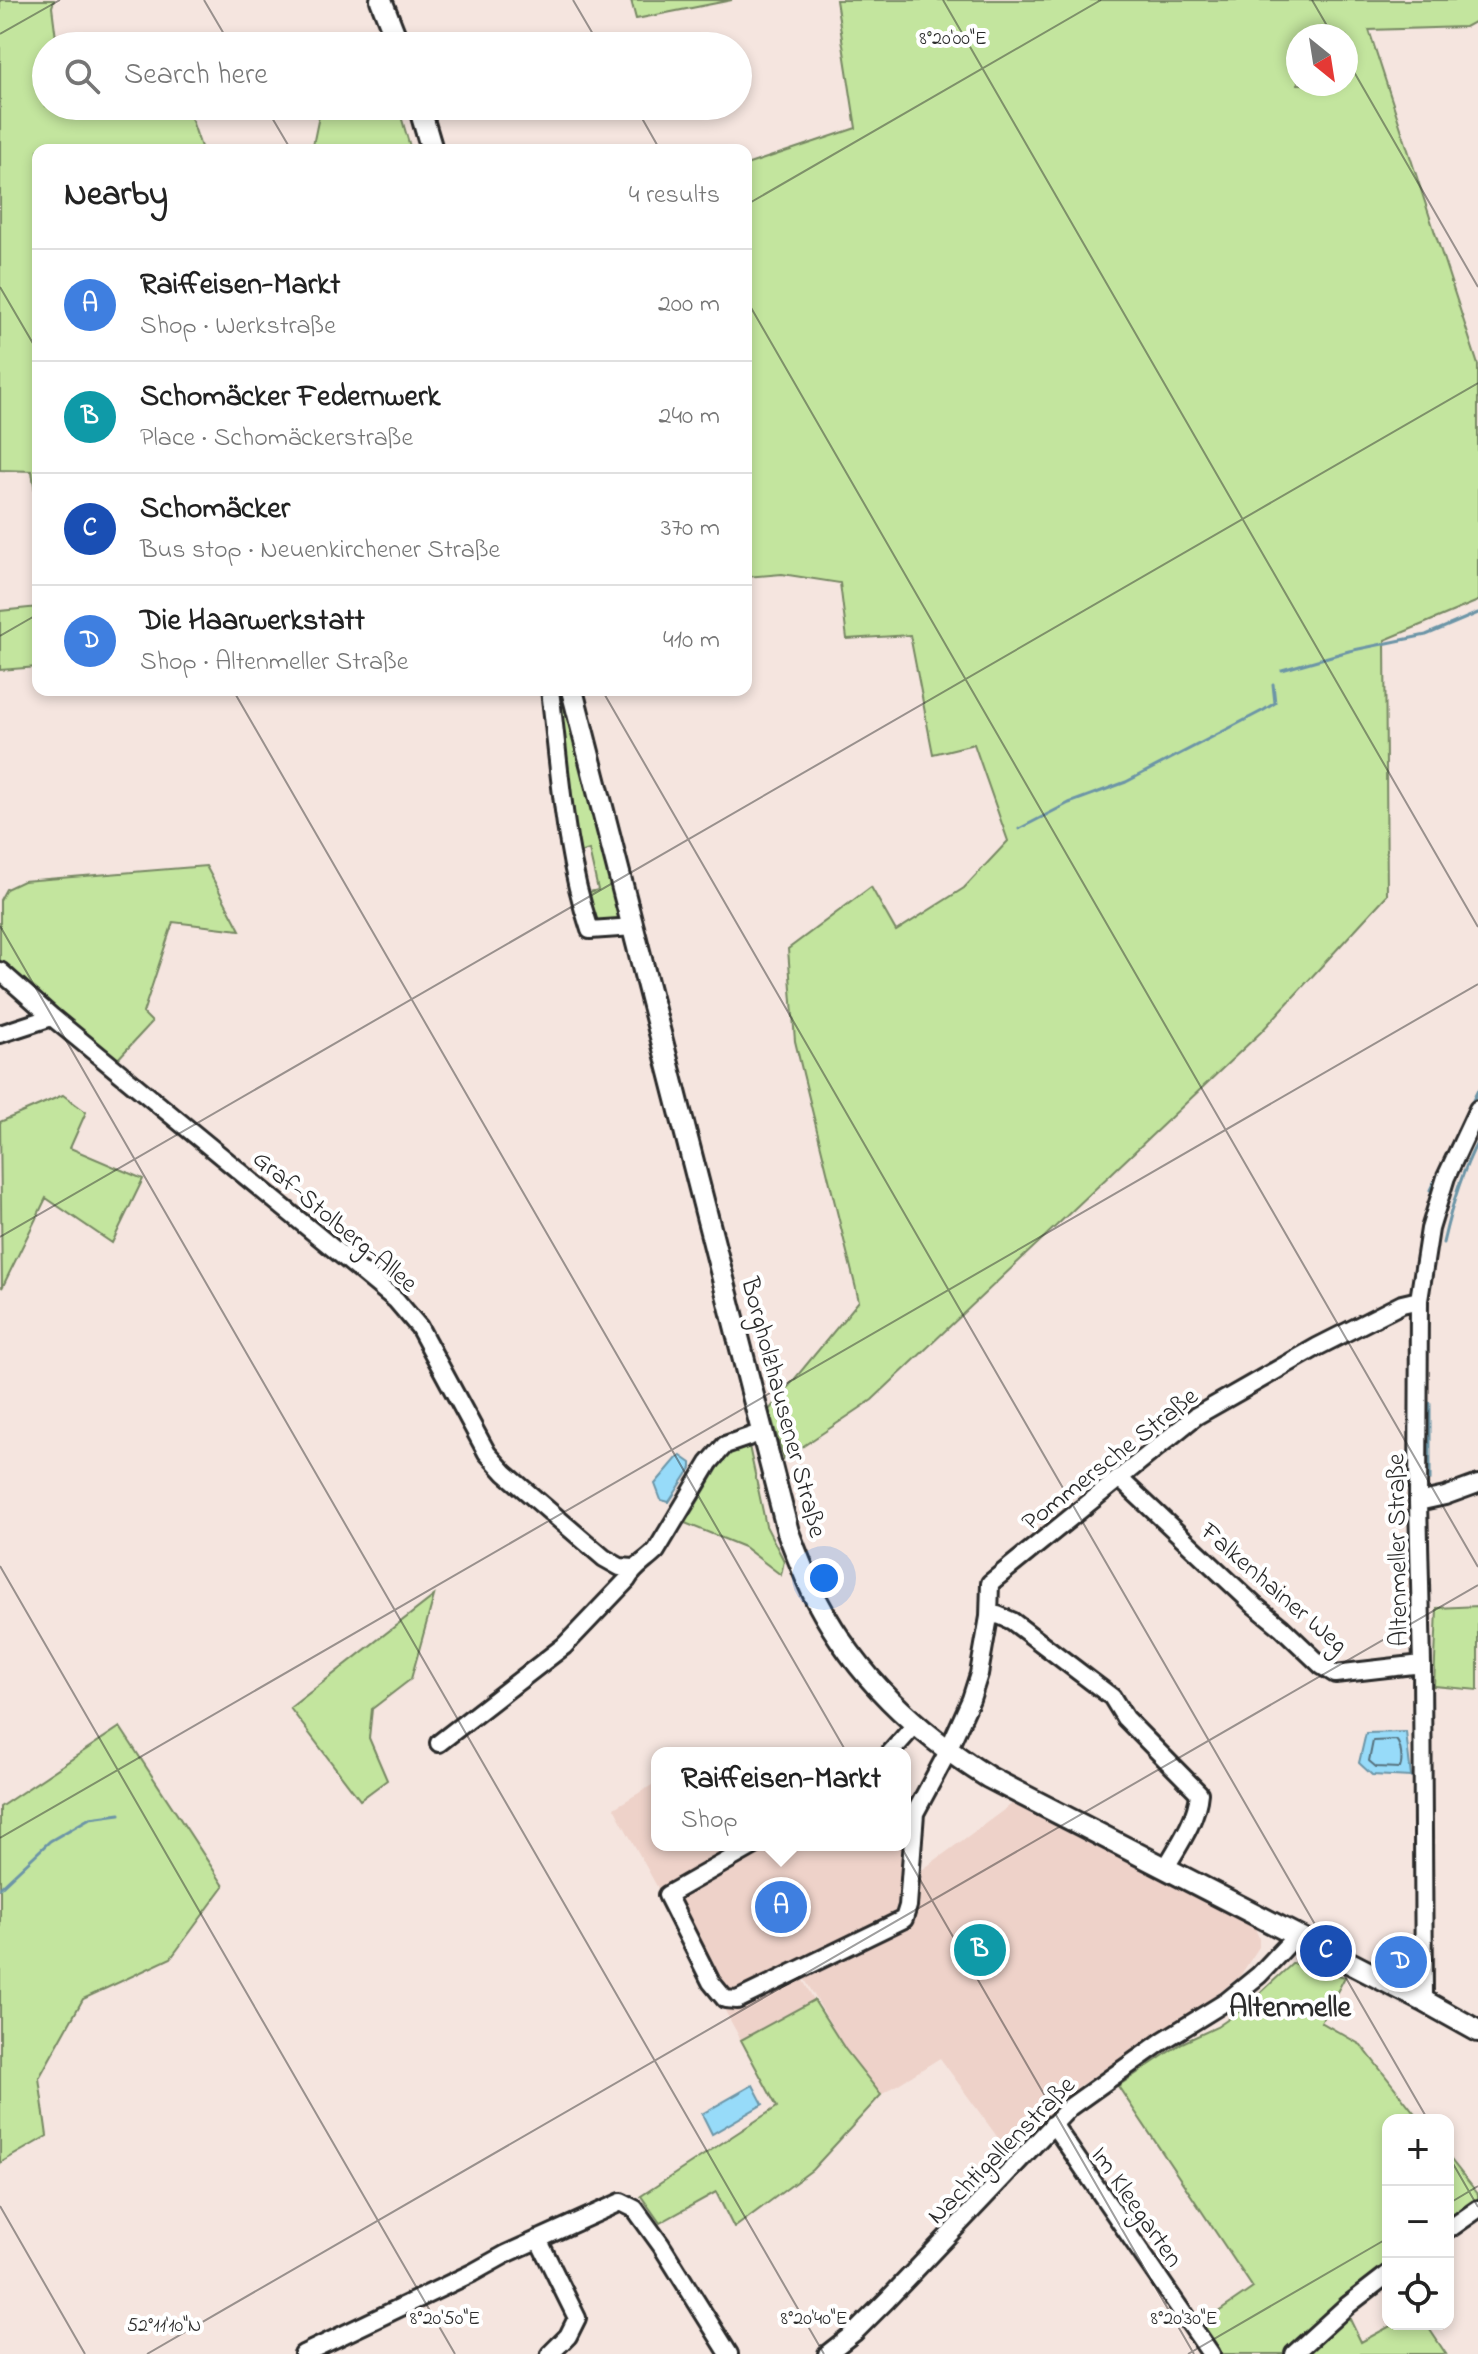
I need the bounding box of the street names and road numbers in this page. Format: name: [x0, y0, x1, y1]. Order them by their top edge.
street label: Graf-Stolberg-Allee: [243, 1142, 425, 1303]
street label: Borgholzhausener Straße: [729, 1272, 835, 1542]
street label: Pommersche Straße: [1014, 1379, 1208, 1542]
street label: Altenmeller Straße: [1378, 1453, 1420, 1647]
street label: Falkenhainer Weg: [1190, 1514, 1355, 1664]
street label: Nachtigallenstraße: [919, 2068, 1086, 2234]
street label: Im Kleegarten: [1080, 2139, 1191, 2276]

